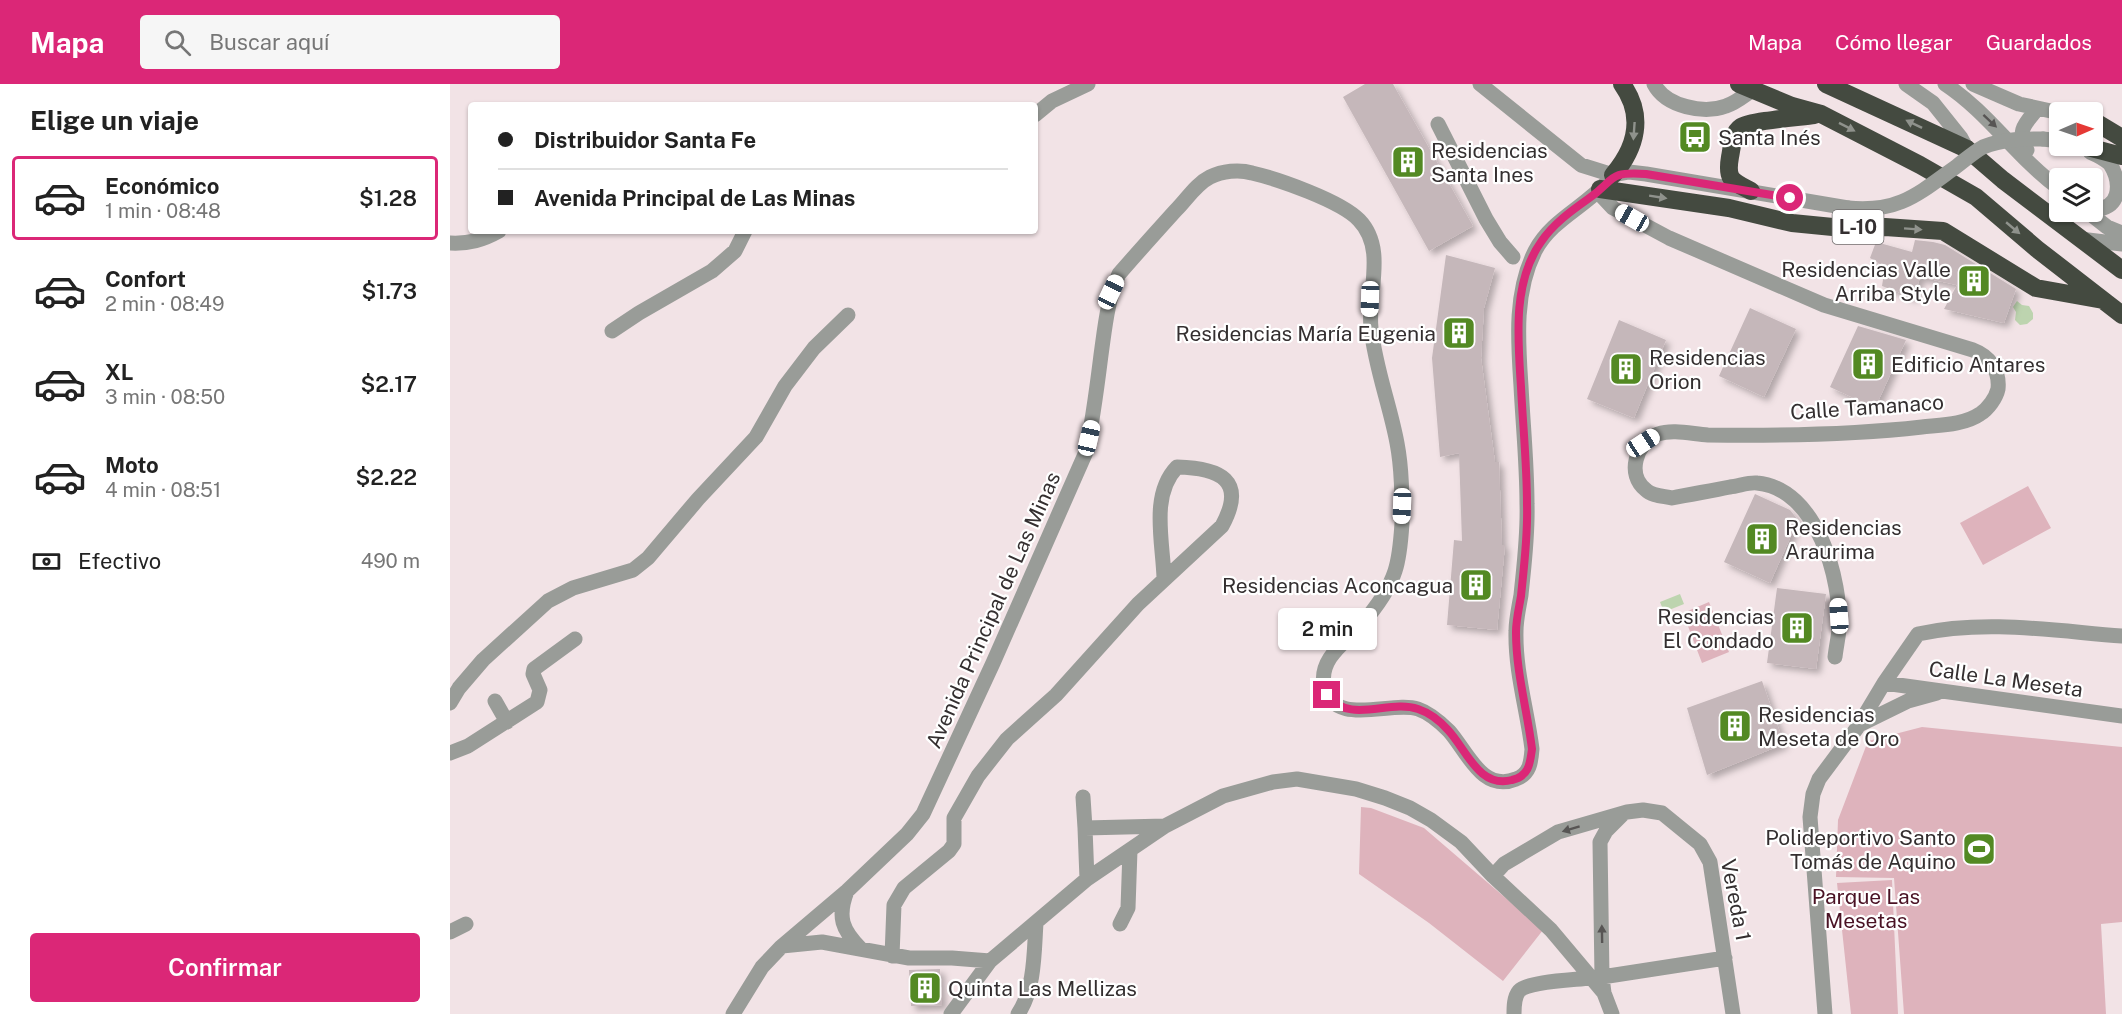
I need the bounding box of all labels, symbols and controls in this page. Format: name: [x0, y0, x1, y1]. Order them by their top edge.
search box: [140, 15, 560, 69]
text: Mapa: [30, 26, 104, 59]
icon: search: [161, 26, 194, 59]
text: Buscar aquí: [209, 29, 329, 55]
text: Mapa: [1748, 30, 1802, 55]
text: Cómo llegar: [1835, 30, 1953, 55]
text: Guardados: [1986, 30, 2092, 55]
north arrow: [2049, 102, 2103, 156]
map controls: [2049, 102, 2103, 222]
text: Elige un viaje: [30, 104, 199, 136]
one-way arrow: [1982, 114, 1997, 127]
bus stop icon: Santa Inés: [1677, 119, 1713, 155]
one-way arrow: [1906, 119, 1923, 128]
one-way arrow: [1629, 122, 1639, 141]
one-way arrow: [1838, 123, 1855, 132]
place label: Santa Inés: [1718, 125, 1821, 150]
text: Distribuidor Santa Fe: [534, 127, 756, 153]
place label: Residencias Santa Ines: [1431, 138, 1548, 187]
building icon: Residencias Santa Ines: [1390, 144, 1426, 180]
button: layers: [2049, 168, 2103, 222]
icon: car: [33, 171, 87, 225]
text: Económico: [105, 173, 220, 199]
route start: [1776, 184, 1803, 211]
text: $1.28: [359, 185, 417, 211]
text: Avenida Principal de Las Minas: [534, 185, 855, 211]
one-way arrow: [1649, 192, 1668, 201]
text: 1 min · 08:48: [105, 199, 221, 223]
car: [1612, 201, 1652, 235]
road number: L-10: [1832, 210, 1884, 244]
one-way arrow: [2005, 221, 2020, 234]
one-way arrow: [1904, 224, 1923, 234]
place label: Residencias Valle Arriba Style: [1781, 257, 1951, 306]
building icon: Residencias Valle Arriba Style: [1956, 263, 1992, 299]
icon: car: [33, 264, 87, 318]
text: Confort: [105, 266, 186, 292]
car: [1095, 272, 1127, 312]
text: $1.73: [362, 278, 417, 304]
car: [1360, 281, 1380, 317]
text: 2 min · 08:49: [105, 292, 224, 316]
building icon: Residencias María Eugenia: [1441, 315, 1477, 351]
place label: Residencias María Eugenia: [1176, 321, 1436, 346]
place label: Residencias Orion: [1649, 345, 1766, 394]
building icon: Edificio Antares: [1850, 346, 1886, 382]
building icon: Residencias Orion: [1608, 351, 1644, 387]
place label: Edificio Antares: [1891, 352, 2045, 377]
icon: car: [33, 357, 87, 411]
text: XL: [105, 359, 133, 385]
text: $2.17: [360, 371, 417, 397]
text: 3 min · 08:50: [105, 385, 225, 409]
street label: Calle Tamanaco: [1789, 389, 1945, 425]
car: [1076, 418, 1102, 458]
car: [1623, 426, 1663, 460]
icon: car: [33, 450, 87, 504]
text: Moto: [105, 452, 159, 478]
text: $2.22: [356, 464, 417, 490]
street label: Avenida Principal de Las Minas: [921, 468, 1065, 752]
text: 4 min · 08:51: [105, 478, 221, 502]
car: [1392, 488, 1412, 524]
place label: Residencias Araurima: [1785, 515, 1902, 564]
building icon: Residencias Araurima: [1744, 521, 1780, 557]
icon: cash: [30, 545, 63, 578]
text: Efectivo: [78, 548, 161, 574]
text: 490 m: [361, 549, 420, 573]
building icon: Residencias Aconcagua: [1458, 567, 1494, 603]
place label: Residencias Aconcagua: [1222, 573, 1453, 598]
car: [1829, 597, 1849, 635]
place label: Residencias El Condado: [1657, 604, 1774, 653]
callout: 2 min: [1278, 608, 1376, 650]
building icon: Residencias El Condado: [1779, 610, 1815, 646]
text: 2 min: [1302, 617, 1353, 641]
street label: Calle La Meseta: [1927, 656, 2085, 702]
route end: [1313, 681, 1340, 708]
place label: Residencias Meseta de Oro: [1758, 702, 1899, 751]
building icon: Residencias Meseta de Oro: [1717, 708, 1753, 744]
one-way arrow: [1562, 825, 1580, 834]
place label: Polideportivo Santo Tomás de Aquino: [1765, 825, 1956, 874]
sports icon: Polideportivo Santo Tomás de Aquino: [1961, 831, 1997, 867]
street label: Vereda 1: [1716, 857, 1756, 943]
park label: Parque Las Mesetas: [1812, 884, 1920, 933]
one-way arrow: [1597, 925, 1606, 944]
button: Confirmar: [30, 933, 420, 1002]
building icon: Quinta Las Mellizas: [907, 970, 943, 1006]
place label: Quinta Las Mellizas: [948, 976, 1137, 1001]

